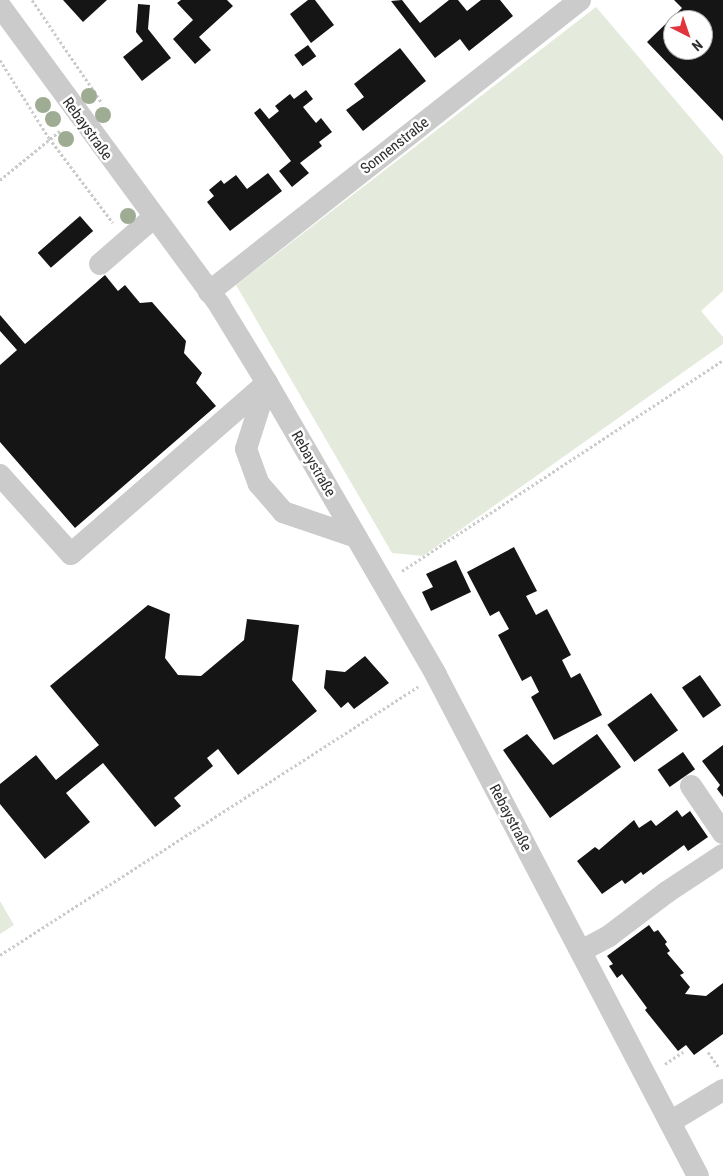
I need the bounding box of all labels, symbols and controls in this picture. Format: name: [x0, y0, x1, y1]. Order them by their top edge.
north arrow: [663, 10, 713, 60]
text: N: [689, 37, 706, 54]
street label: Rebaystraße: [58, 94, 116, 164]
street label: Sonnenstraße: [357, 114, 433, 178]
street label: Rebaystraße: [287, 428, 339, 500]
street label: Rebaystraße: [485, 781, 535, 855]

